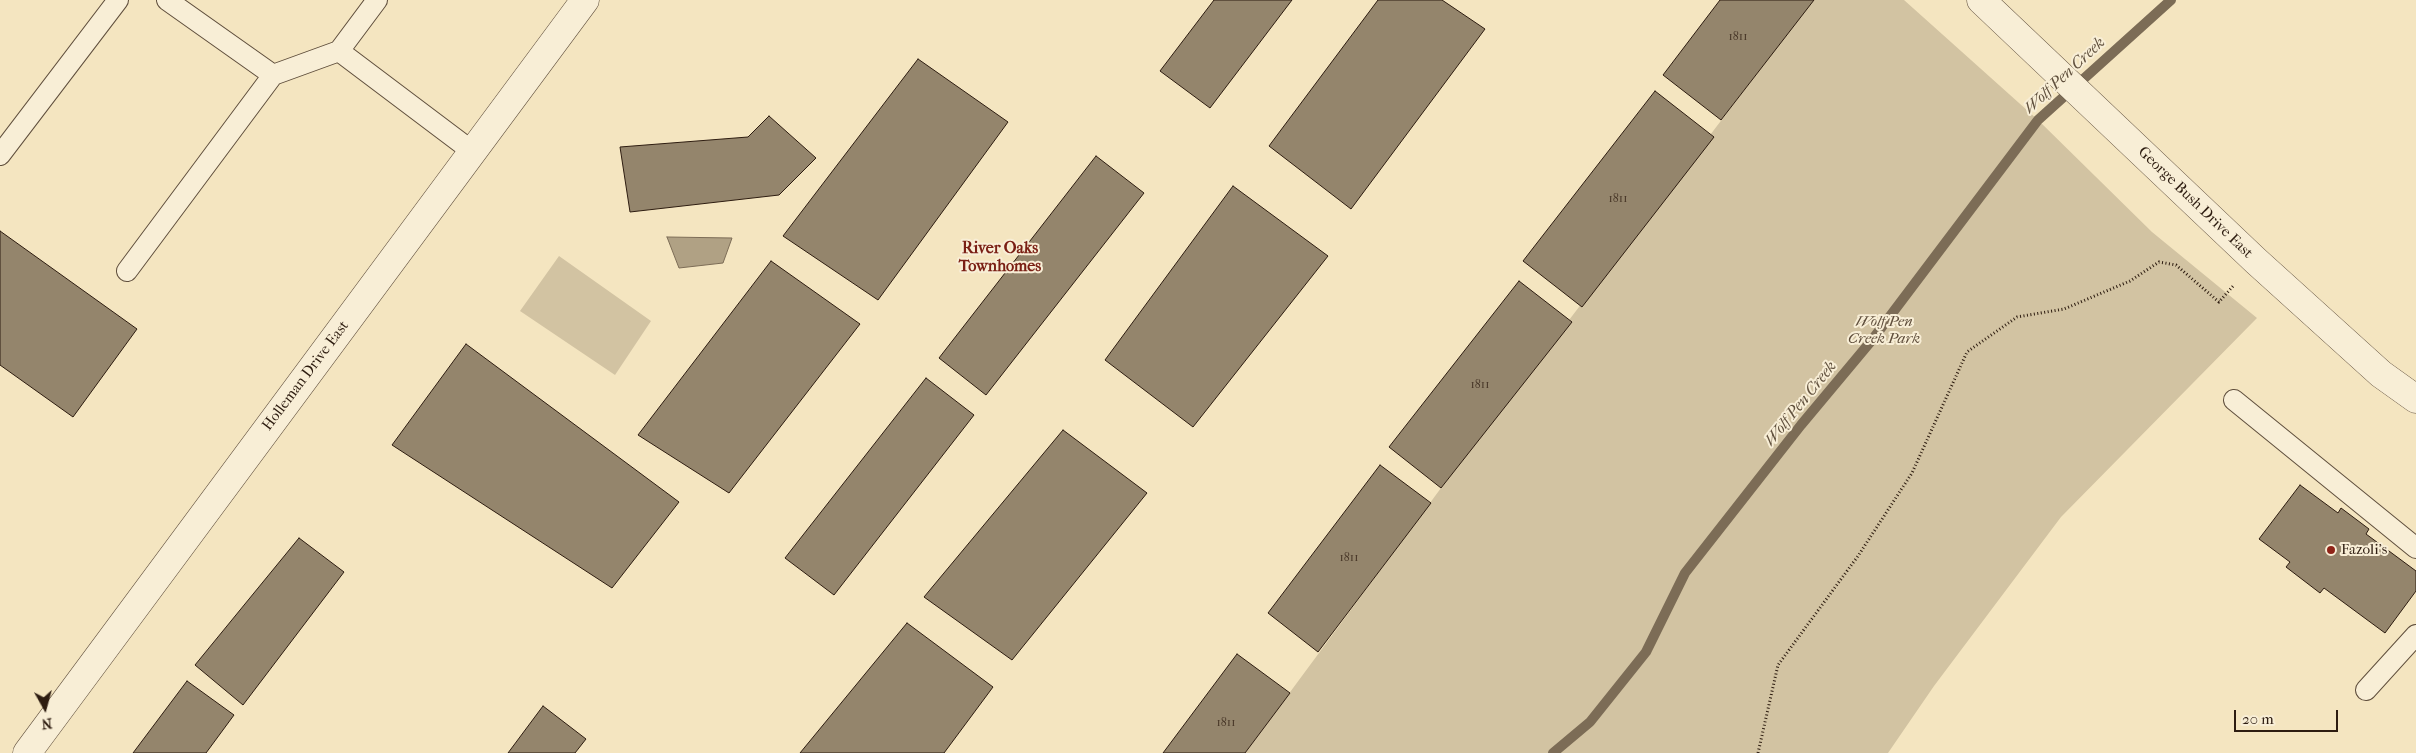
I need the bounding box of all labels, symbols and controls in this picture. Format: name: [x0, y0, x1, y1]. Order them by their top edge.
house number: 1811: [1729, 30, 1747, 44]
water label: Wolf Pen Creek: [2021, 34, 2109, 118]
street label: George Bush Drive East: [2134, 143, 2256, 263]
house number: 1811: [1609, 192, 1627, 206]
district label: River Oaks Townhomes: [959, 239, 1041, 277]
park label: Wolf Pen Creek Park: [1848, 313, 1920, 348]
street label: Holleman Drive East: [259, 317, 353, 435]
water label: Wolf Pen Creek: [1761, 358, 1841, 450]
house number: 1811: [1471, 378, 1489, 392]
place label: Fazoli's: [2341, 541, 2387, 559]
marker: Fazoli's: [2325, 544, 2337, 556]
house number: 1811: [1340, 551, 1358, 565]
north arrow: [20, 683, 70, 733]
scale bar: [2236, 700, 2340, 732]
text: 20 m: [2242, 710, 2274, 728]
text: N: [41, 714, 53, 732]
house number: 1811: [1217, 716, 1235, 730]

